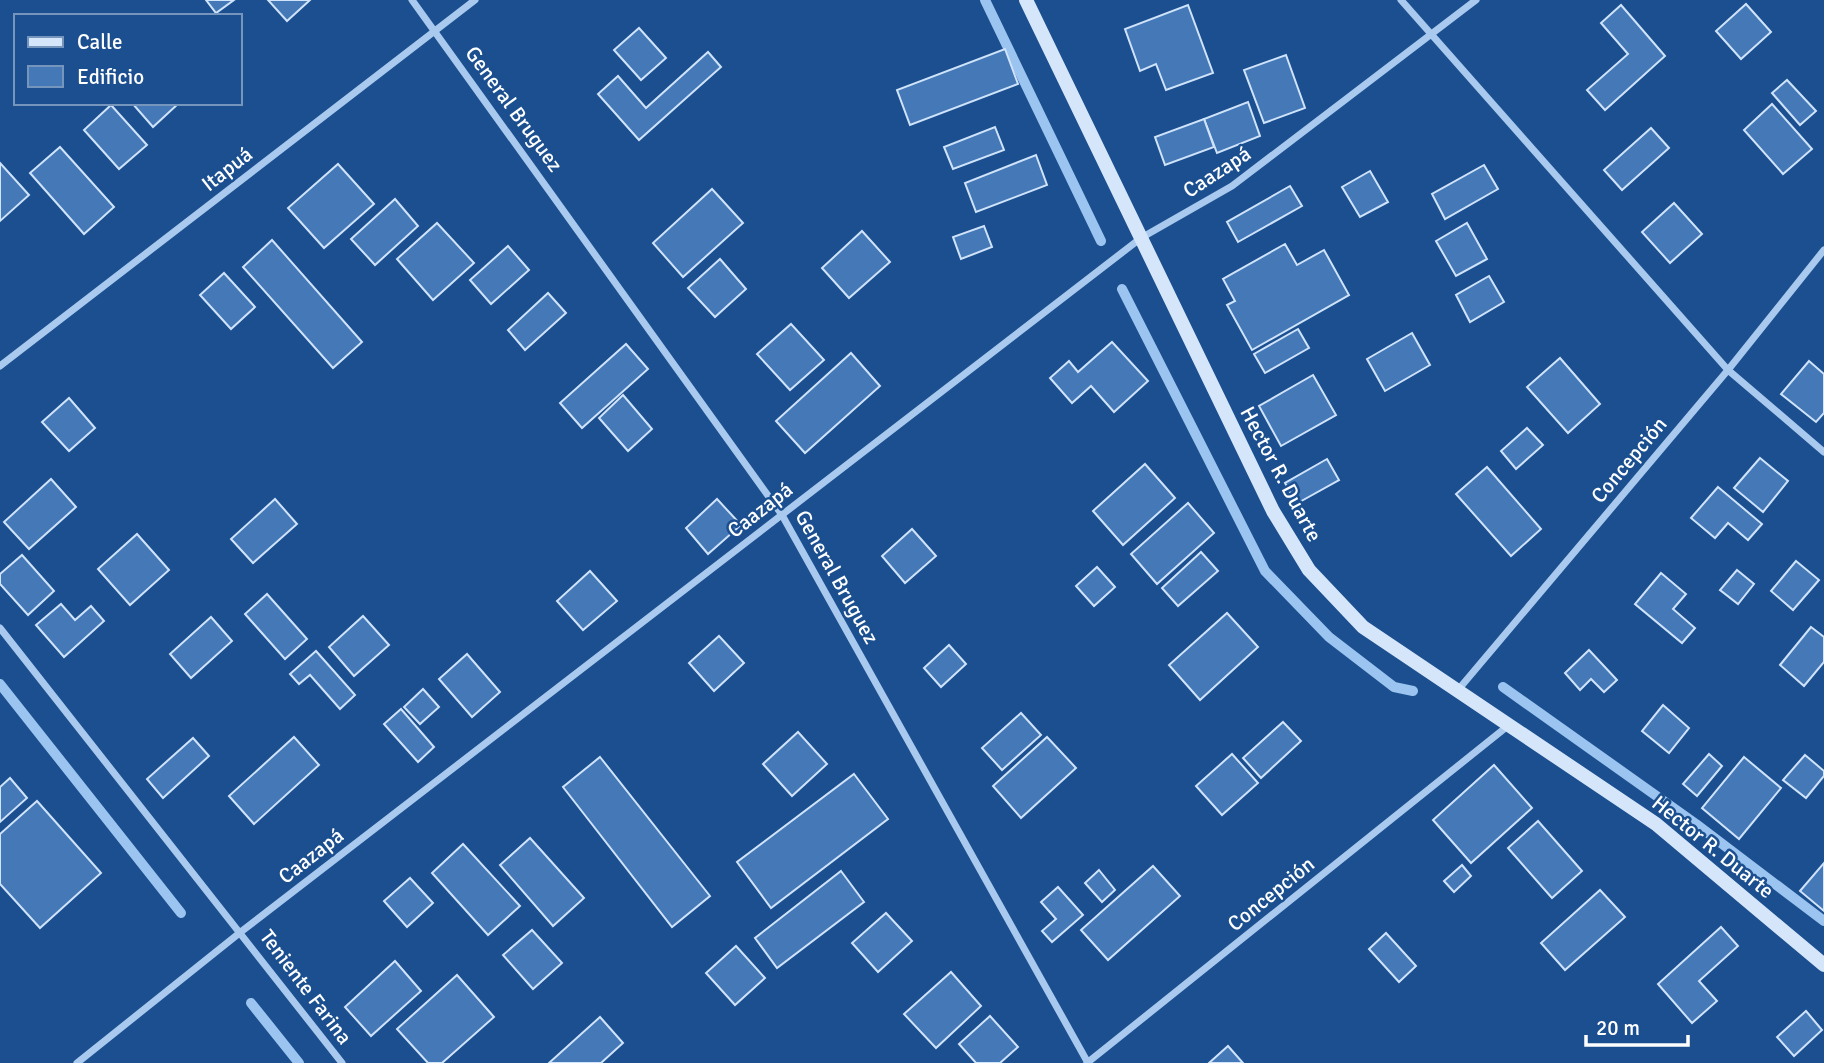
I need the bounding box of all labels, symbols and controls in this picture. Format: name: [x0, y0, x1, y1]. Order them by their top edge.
legend: [14, 14, 242, 105]
text: Calle: [77, 29, 123, 55]
street label: General Bruguez: [460, 41, 568, 177]
text: Edificio: [77, 64, 144, 90]
street label: Caazapá: [1178, 140, 1256, 204]
street label: Itapuá: [196, 141, 258, 197]
street label: Hector R. Duarte: [1234, 402, 1328, 546]
street label: Concepción: [1585, 412, 1673, 508]
street label: Caazapá: [722, 476, 798, 544]
street label: General Bruguez: [790, 506, 884, 648]
street label: Hector R. Duarte: [1647, 790, 1779, 904]
street label: Caazapá: [273, 822, 349, 890]
street label: Concepción: [1222, 851, 1320, 937]
street label: Teniente Farina: [254, 924, 358, 1050]
scale bar: [1586, 1004, 1688, 1048]
text: 20 m: [1596, 1015, 1640, 1041]

